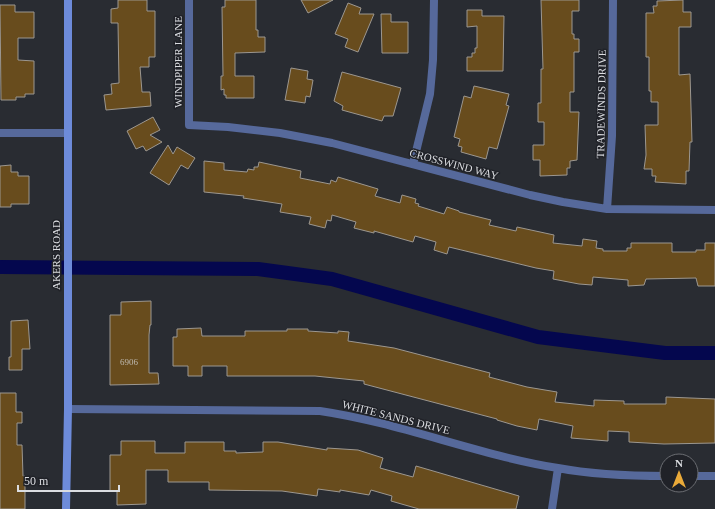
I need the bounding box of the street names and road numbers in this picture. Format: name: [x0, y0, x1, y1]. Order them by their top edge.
street label: WINDPIPER LANE: [172, 16, 184, 108]
street label: TRADEWINDS DRIVE: [594, 49, 608, 159]
street label: CROSSWIND WAY: [408, 146, 500, 182]
street label: AKERS ROAD: [50, 220, 62, 290]
street label: WHITE SANDS DRIVE: [341, 398, 451, 436]

